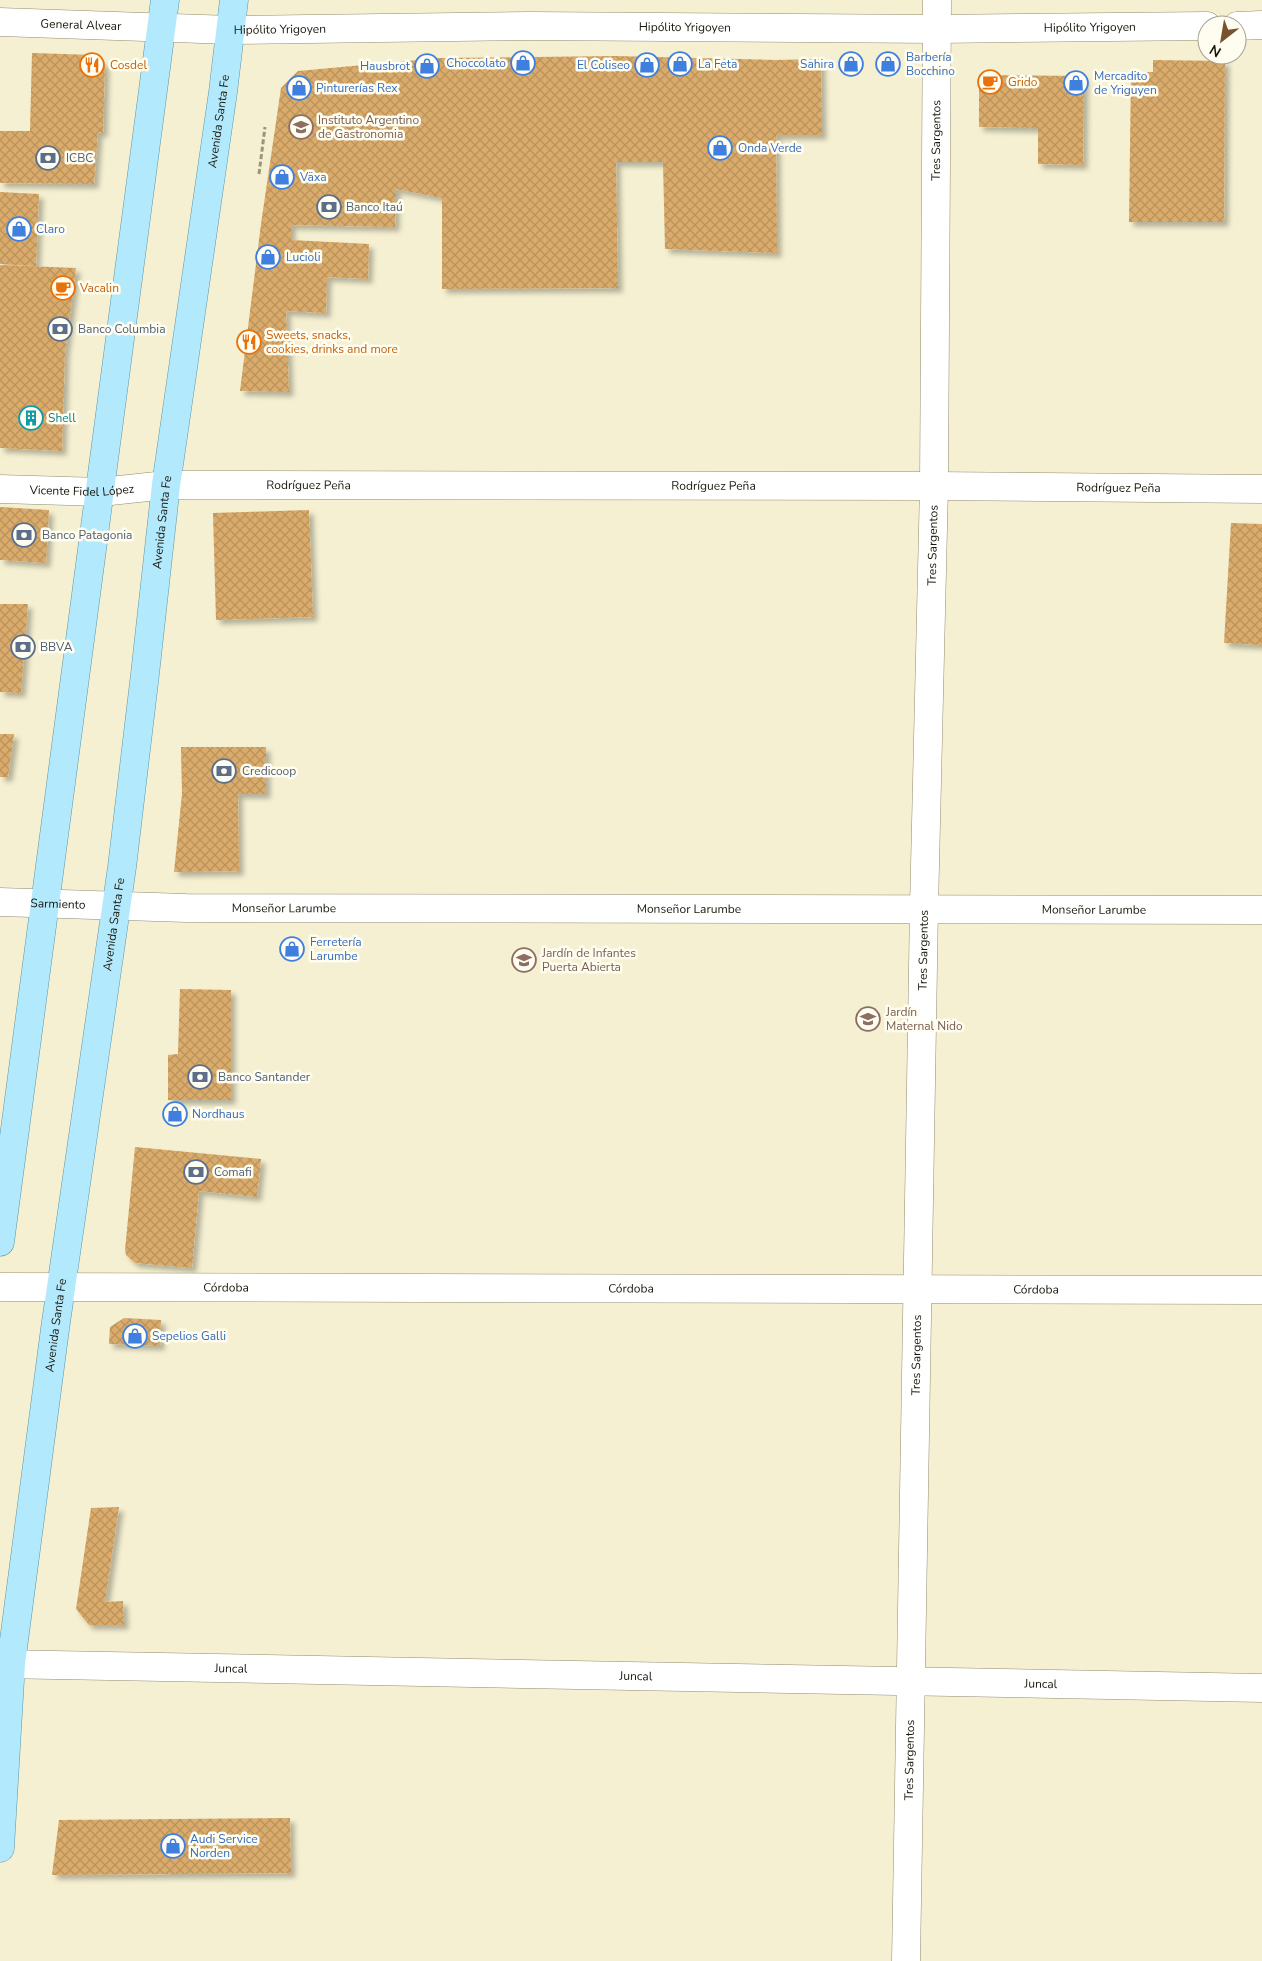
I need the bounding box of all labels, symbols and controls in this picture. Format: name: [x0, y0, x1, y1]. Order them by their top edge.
street label: General Alvear: [40, 15, 122, 34]
north arrow: [1197, 15, 1247, 65]
street label: Hipólito Yrigoyen: [639, 19, 731, 35]
street label: Hipólito Yrigoyen: [1044, 19, 1136, 36]
street label: Hipólito Yrigoyen: [234, 21, 326, 38]
text: N: [1206, 40, 1225, 62]
place label: Barbería Bocchino: [906, 49, 955, 79]
shop icon: Choccolato: [510, 50, 536, 76]
shop icon: La Feta: [667, 51, 693, 77]
shop icon: Sahira: [838, 51, 864, 77]
shop icon: Barbería Bocchino: [875, 51, 901, 77]
restaurant icon: Cosdel: [79, 52, 105, 78]
shop icon: El Coliseo: [634, 52, 660, 78]
shop icon: Hausbrot: [414, 53, 440, 79]
place label: Choccolato: [446, 55, 506, 71]
place label: La Feta: [698, 56, 737, 72]
place label: Sahira: [800, 56, 834, 72]
place label: Cosdel: [110, 57, 147, 73]
place label: El Coliseo: [577, 57, 630, 73]
place label: Hausbrot: [360, 58, 411, 74]
place label: Mercadito de Yriguyen: [1094, 68, 1157, 98]
cafe icon: Grido: [977, 69, 1003, 95]
shop icon: Mercadito de Yriguyen: [1063, 70, 1089, 96]
street label: Avenida Santa Fe: [204, 74, 233, 169]
place label: Grido: [1008, 74, 1038, 90]
shop icon: Pinturerías Rex: [286, 75, 312, 101]
place label: Pinturerías Rex: [316, 80, 398, 96]
street label: Tres Sargentos: [928, 100, 944, 181]
place label: Instituto Argentino de Gastronomia: [318, 112, 419, 142]
school or university icon: Instituto Argentino de Gastronomia: [288, 114, 314, 140]
shop icon: Onda Verde: [707, 135, 733, 161]
place label: Onda Verde: [738, 140, 802, 156]
bank icon: ICBC: [35, 145, 61, 171]
place label: ICBC: [66, 150, 93, 166]
shop icon: Växa: [269, 164, 295, 190]
place label: Växa: [299, 169, 327, 185]
bank icon: Banco Itaú: [316, 194, 342, 220]
place label: Banco Itaú: [346, 199, 403, 215]
shop icon: Claro: [6, 216, 32, 242]
place label: Claro: [36, 221, 65, 237]
shop icon: Lucioli: [255, 244, 281, 270]
place label: Lucioli: [286, 249, 320, 265]
cafe icon: Vacalin: [50, 275, 76, 301]
place label: Vacalin: [79, 280, 119, 296]
bank icon: Banco Columbia: [47, 316, 73, 342]
place label: Banco Columbia: [78, 321, 166, 337]
place label: Sweets, snacks, cookies, drinks and more: [266, 327, 398, 357]
restaurant icon: Sweets, snacks, cookies, drinks and more: [236, 329, 262, 355]
building icon: Shell: [18, 405, 44, 431]
place label: Shell: [48, 410, 76, 426]
street label: Avenida Santa Fe: [149, 475, 175, 570]
street label: Rodríguez Peña: [266, 477, 351, 493]
street label: Rodríguez Peña: [671, 478, 756, 494]
street label: Rodríguez Peña: [1076, 479, 1161, 496]
street label: Vicente Fidel López: [28, 480, 135, 500]
street label: Tres Sargentos: [924, 505, 942, 586]
bank icon: Banco Patagonia: [11, 522, 37, 548]
place label: Banco Patagonia: [42, 527, 132, 543]
bank icon: BBVA: [10, 634, 36, 660]
place label: BBVA: [40, 639, 73, 655]
bank icon: Credicoop: [211, 758, 237, 784]
place label: Credicoop: [242, 763, 296, 779]
street label: Avenida Santa Fe: [99, 877, 128, 972]
street label: Sarmiento: [30, 895, 86, 913]
street label: Monseñor Larumbe: [232, 900, 336, 916]
street label: Monseñor Larumbe: [637, 901, 741, 917]
street label: Monseñor Larumbe: [1042, 902, 1146, 918]
street label: Tres Sargentos: [915, 909, 932, 991]
place label: Ferretería Larumbe: [310, 934, 362, 964]
shop icon: Ferretería Larumbe: [279, 936, 305, 962]
place label: Jardín de Infantes Puerta Abierta: [541, 945, 636, 975]
school or university icon: Jardín de Infantes Puerta Abierta: [511, 947, 537, 973]
place label: Jardín Maternal Nido: [885, 1004, 963, 1034]
school or university icon: Jardín Maternal Nido: [855, 1006, 881, 1032]
bank icon: Banco Santander: [187, 1064, 213, 1090]
place label: Banco Santander: [218, 1069, 311, 1085]
shop icon: Nordhaus: [162, 1101, 188, 1127]
place label: Nordhaus: [192, 1106, 245, 1122]
bank icon: Comafi: [183, 1159, 209, 1185]
place label: Comafi: [214, 1164, 252, 1180]
street label: Avenida Santa Fe: [41, 1278, 70, 1373]
street label: Córdoba: [203, 1279, 249, 1296]
street label: Córdoba: [608, 1280, 654, 1297]
street label: Córdoba: [1013, 1281, 1059, 1298]
street label: Tres Sargentos: [908, 1314, 925, 1396]
shop icon: Sepelios Galli: [122, 1323, 148, 1349]
place label: Sepelios Galli: [152, 1328, 226, 1344]
street label: Juncal: [213, 1660, 248, 1677]
street label: Juncal: [618, 1668, 653, 1684]
street label: Juncal: [1023, 1675, 1058, 1692]
street label: Tres Sargentos: [901, 1719, 918, 1801]
place label: Audi Service Norden: [190, 1831, 258, 1861]
shop icon: Audi Service Norden: [160, 1833, 186, 1859]

